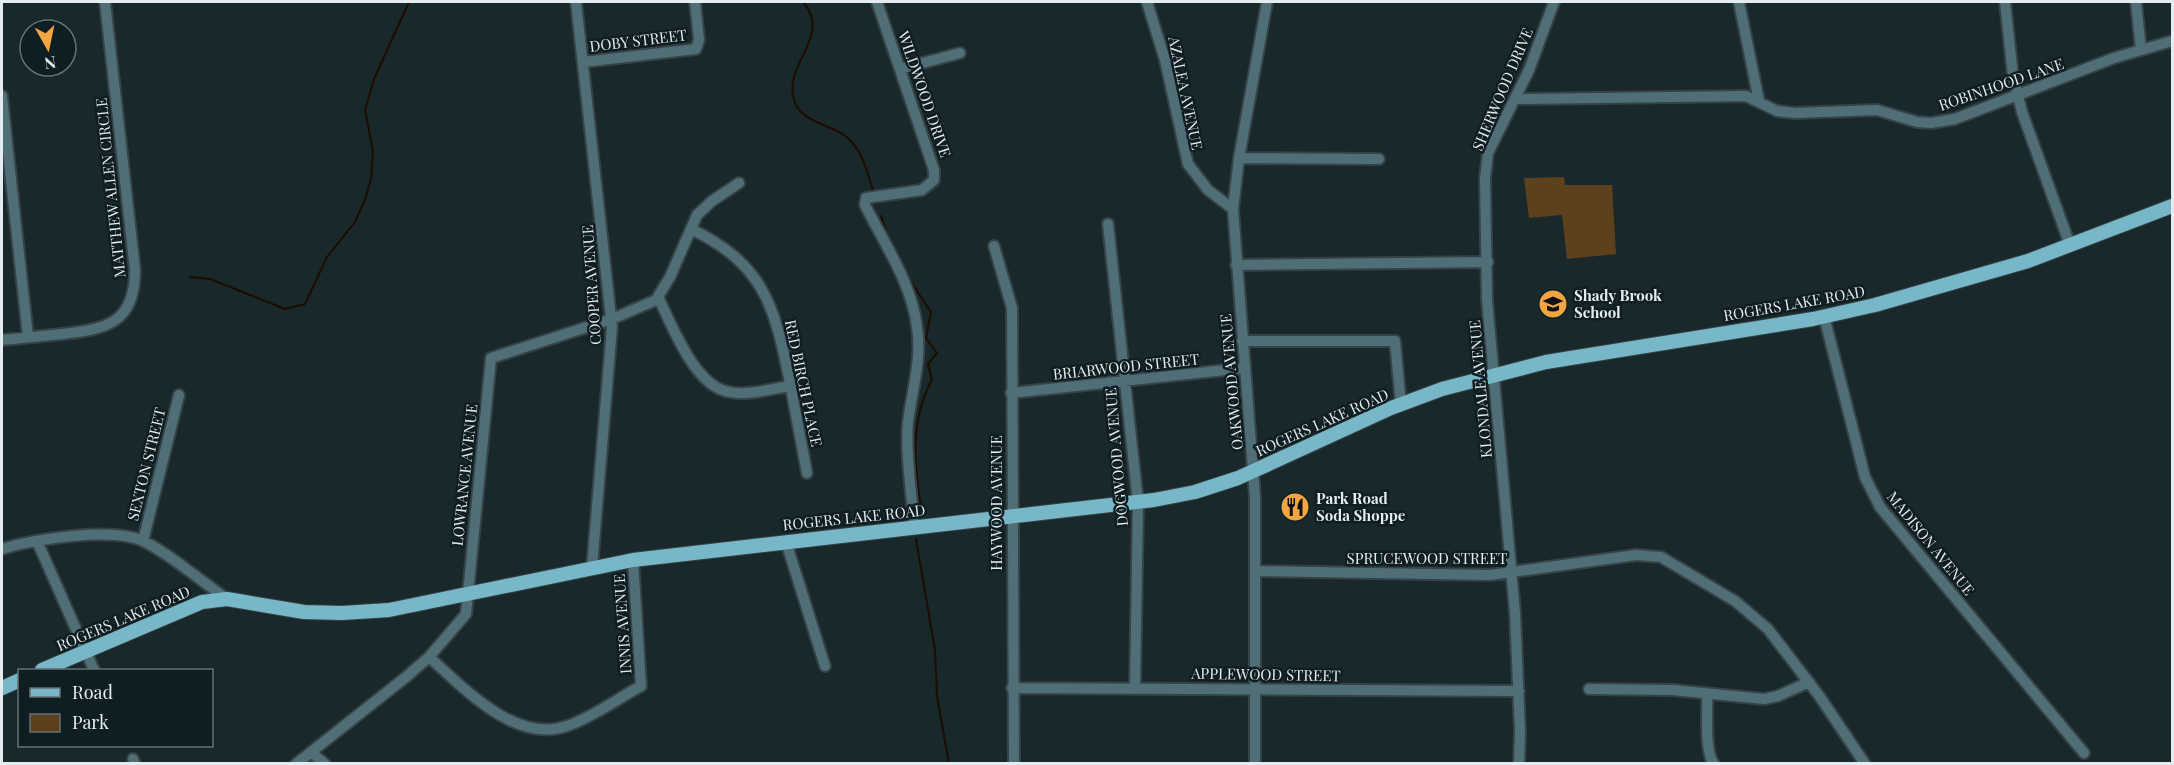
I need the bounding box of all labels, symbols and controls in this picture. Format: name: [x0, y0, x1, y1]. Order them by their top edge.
north arrow: [18, 18, 78, 78]
street label: DOBY STREET: [588, 24, 688, 56]
street label: SHERWOOD DRIVE: [1467, 25, 1537, 153]
street label: WILDWOOD DRIVE: [894, 27, 956, 160]
street label: AZALEA AVENUE: [1164, 34, 1208, 152]
text: N: [43, 52, 58, 75]
street label: ROBINHOOD LANE: [1936, 53, 2066, 115]
street label: MATTHEW ALLEN CIRCLE: [91, 97, 129, 279]
street label: COOPER AVENUE: [577, 224, 605, 346]
street label: ROGERS LAKE ROAD: [1722, 281, 1866, 325]
place label: Shady Brook School: [1574, 285, 1662, 322]
school or university icon: Shady Brook School: [1537, 288, 1569, 320]
street label: OAKWOOD AVENUE: [1215, 313, 1247, 451]
street label: RED BIRCH PLACE: [781, 318, 827, 448]
street label: KLONDALE AVENUE: [1464, 319, 1496, 459]
street label: BRIARWOOD STREET: [1052, 348, 1200, 384]
street label: ROGERS LAKE ROAD: [1252, 384, 1392, 460]
street label: DOGWOOD AVENUE: [1100, 387, 1132, 527]
street label: LOWRANCE AVENUE: [447, 403, 481, 547]
street label: SEXTON STREET: [122, 405, 170, 523]
street label: HAYWOOD AVENUE: [986, 435, 1006, 571]
street label: MADISON AVENUE: [1883, 487, 1979, 599]
place label: Park Road Soda Shoppe: [1316, 488, 1406, 525]
restaurant icon: Park Road Soda Shoppe: [1279, 491, 1311, 523]
street label: ROGERS LAKE ROAD: [782, 500, 926, 534]
street label: SPRUCEWOOD STREET: [1347, 548, 1507, 568]
street label: INNIS AVENUE: [609, 573, 635, 675]
street label: ROGERS LAKE ROAD: [53, 581, 193, 655]
street label: APPLEWOOD STREET: [1190, 663, 1341, 685]
legend: [18, 669, 213, 747]
text: Road: [72, 680, 113, 704]
text: Park: [72, 710, 109, 734]

